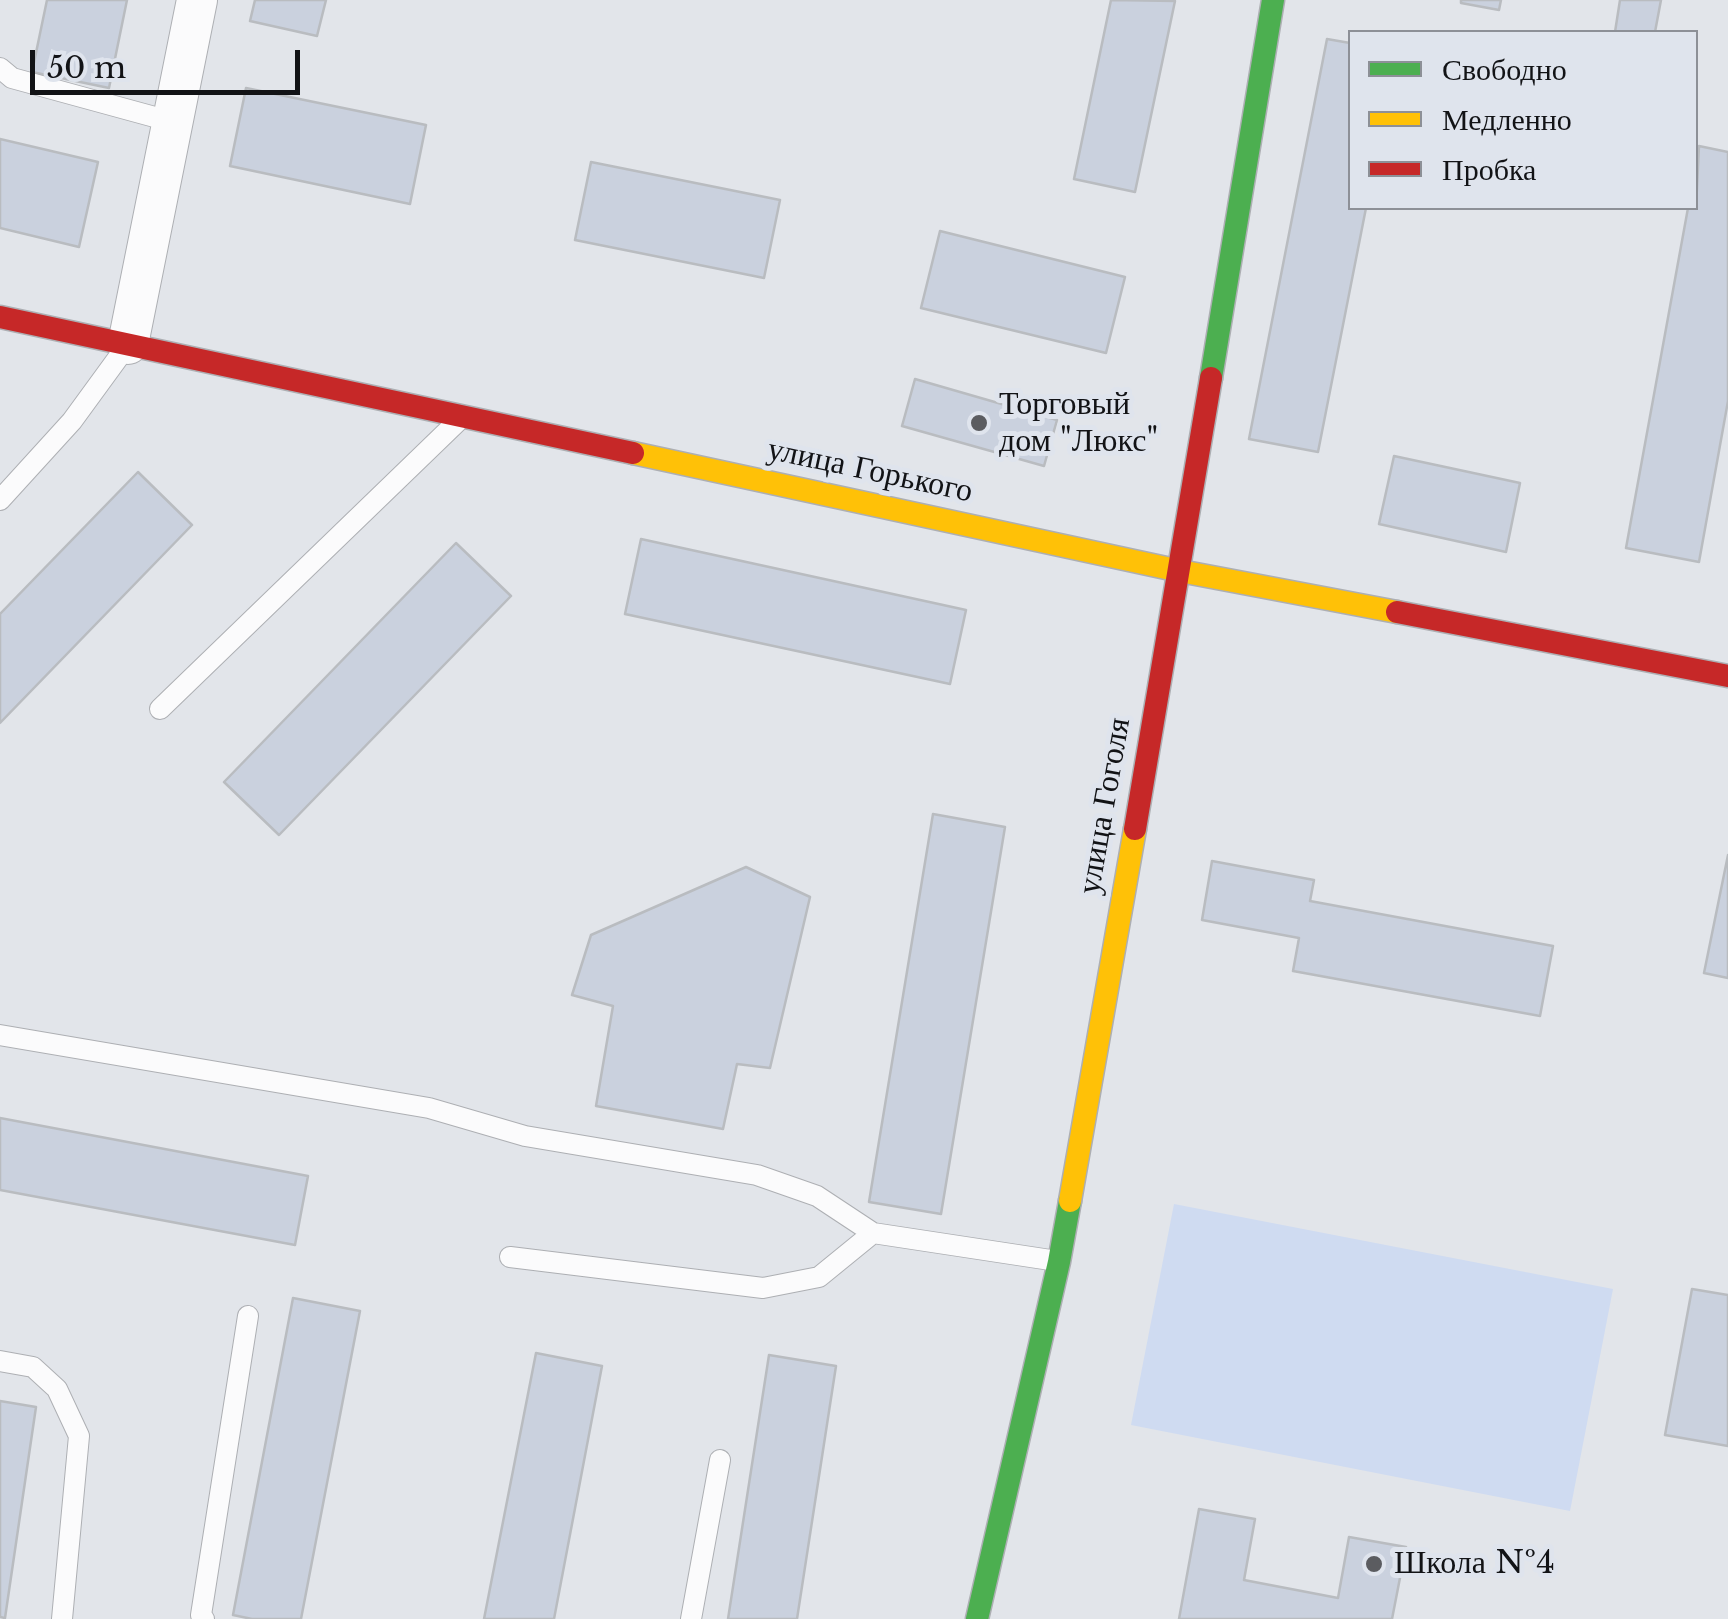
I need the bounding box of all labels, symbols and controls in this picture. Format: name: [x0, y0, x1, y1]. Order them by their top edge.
scale bar: [35, 30, 305, 92]
legend: [1348, 30, 1698, 210]
text: 50 m: [47, 49, 126, 86]
text: Свободно: [1442, 51, 1567, 88]
text: Медленно: [1442, 101, 1572, 138]
text: Пробка: [1442, 151, 1536, 188]
place label: Торговый дом "Люкс": [999, 386, 1158, 461]
marker: Торговый дом "Люкс": [968, 412, 990, 434]
street label: улица Горького: [764, 431, 976, 511]
street label: улица Гоголя: [1071, 715, 1139, 897]
place label: Школа №4: [1394, 1545, 1555, 1583]
marker: Школа №4: [1363, 1553, 1385, 1575]

